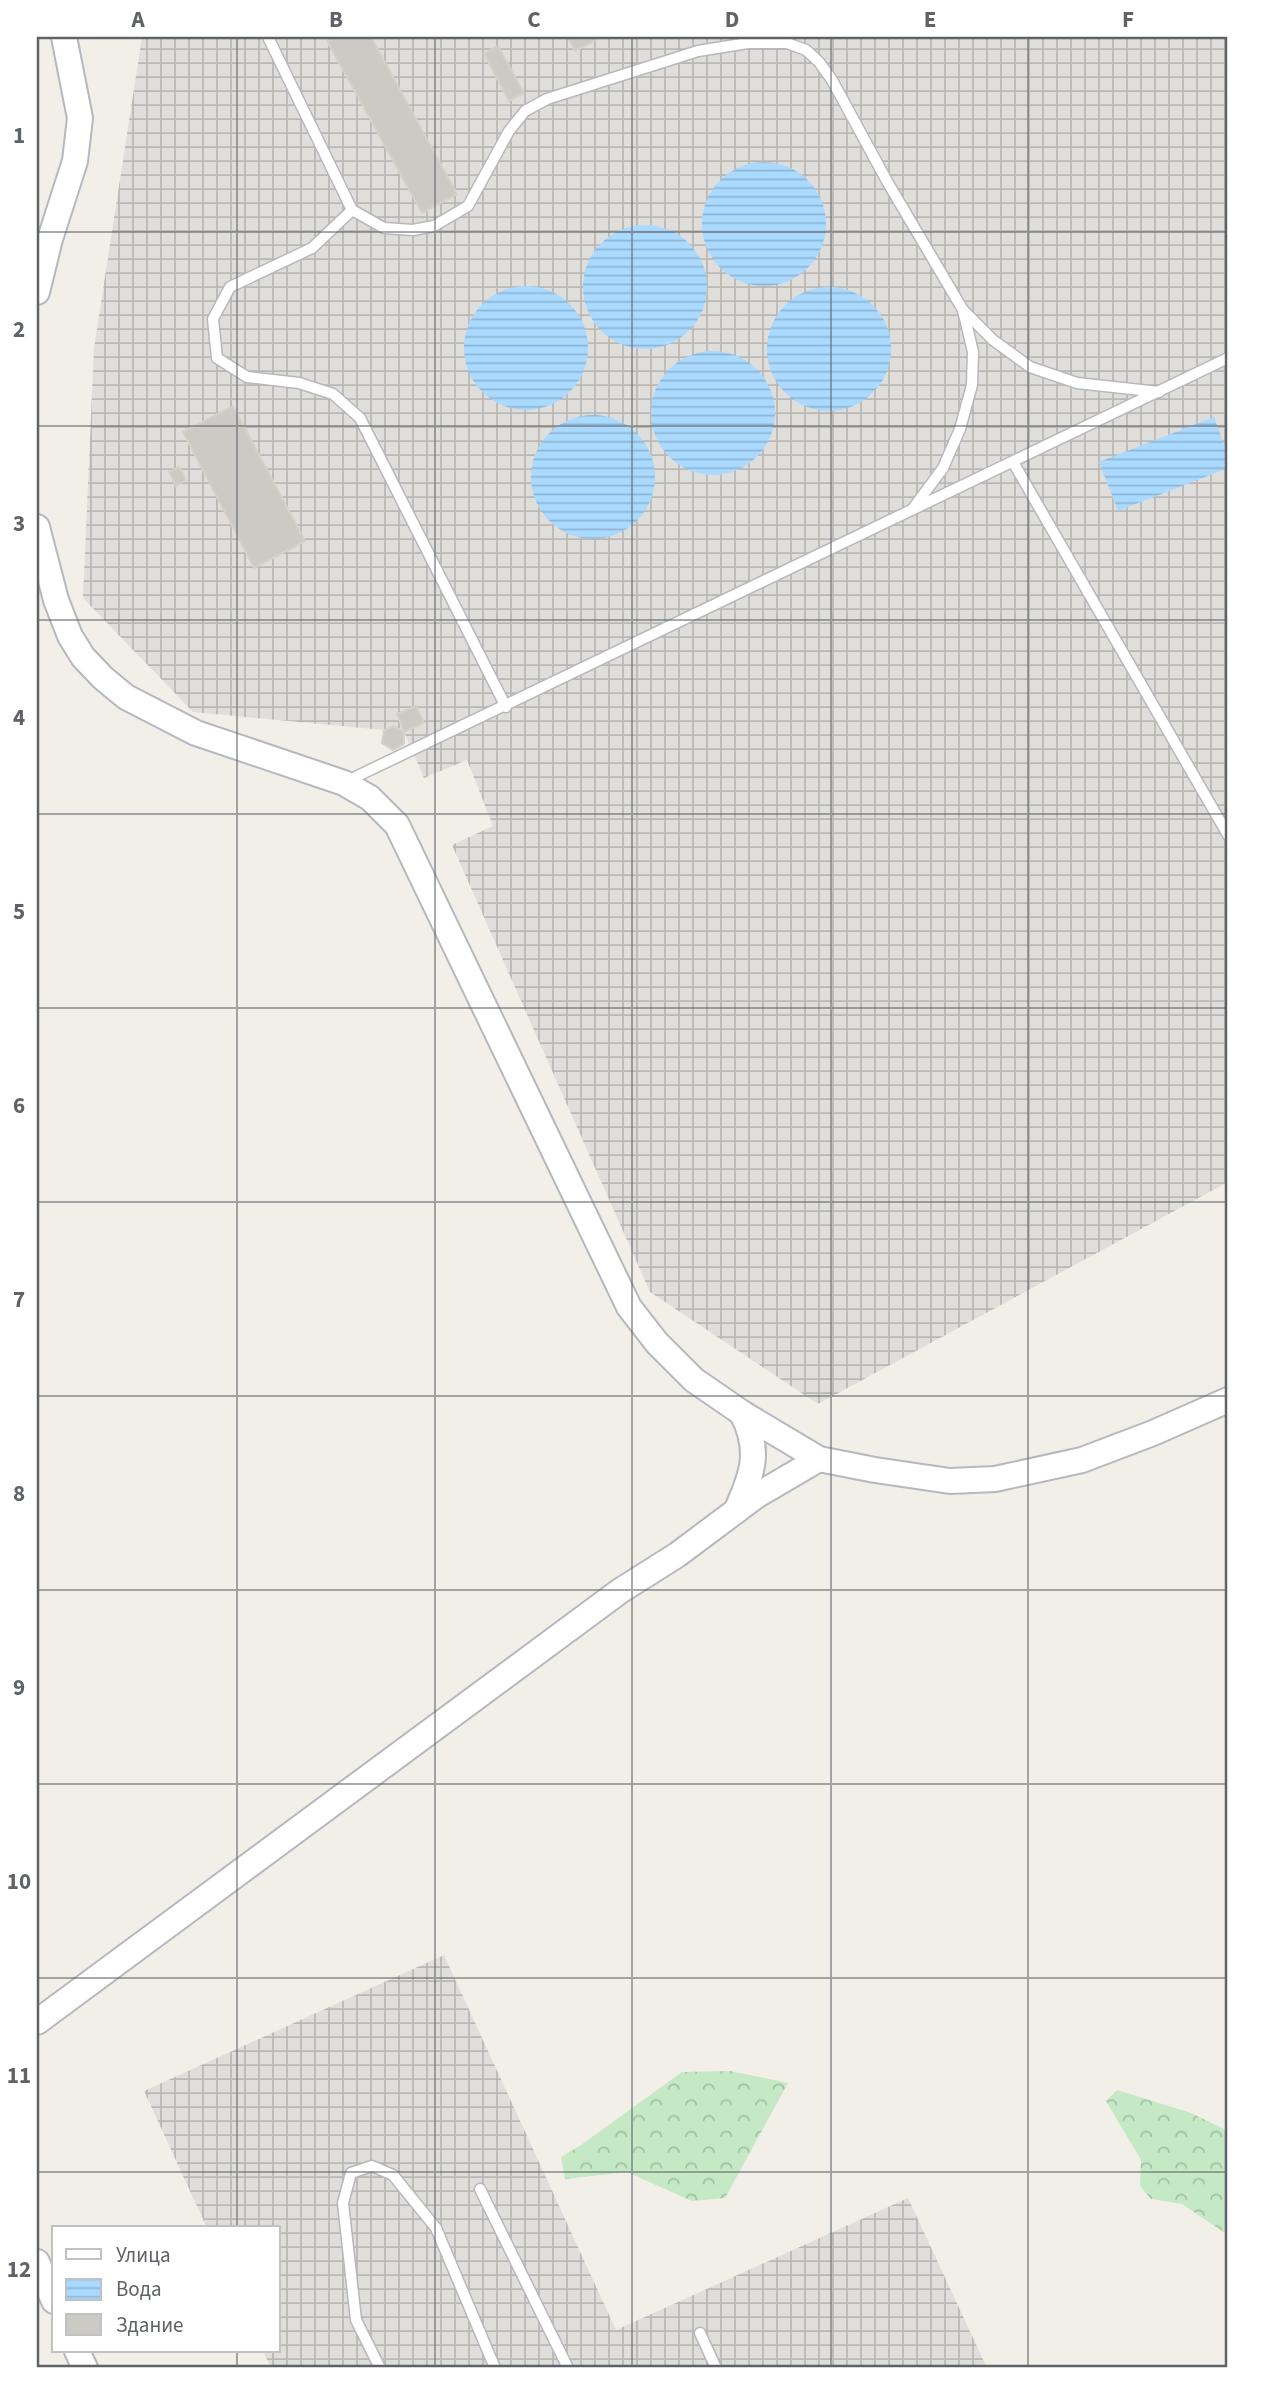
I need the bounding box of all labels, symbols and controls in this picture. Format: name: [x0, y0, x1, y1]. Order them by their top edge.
text: A: [130, 3, 145, 36]
text: B: [329, 3, 343, 36]
text: C: [527, 3, 541, 36]
text: D: [725, 3, 739, 36]
text: E: [924, 3, 936, 36]
text: F: [1122, 3, 1134, 36]
text: 1: [13, 119, 25, 152]
text: 2: [13, 313, 25, 346]
text: 3: [13, 507, 25, 540]
text: 4: [13, 701, 25, 734]
text: 5: [13, 895, 25, 928]
text: 6: [13, 1089, 25, 1122]
text: 7: [13, 1283, 25, 1316]
text: 8: [13, 1477, 25, 1510]
text: 9: [13, 1671, 25, 1704]
text: 10: [7, 1865, 31, 1898]
text: 11: [7, 2059, 31, 2092]
legend: [52, 2226, 280, 2352]
text: Улица: [116, 2240, 171, 2270]
text: 12: [7, 2253, 31, 2286]
text: Вода: [116, 2274, 162, 2304]
text: Здание: [116, 2310, 184, 2340]

